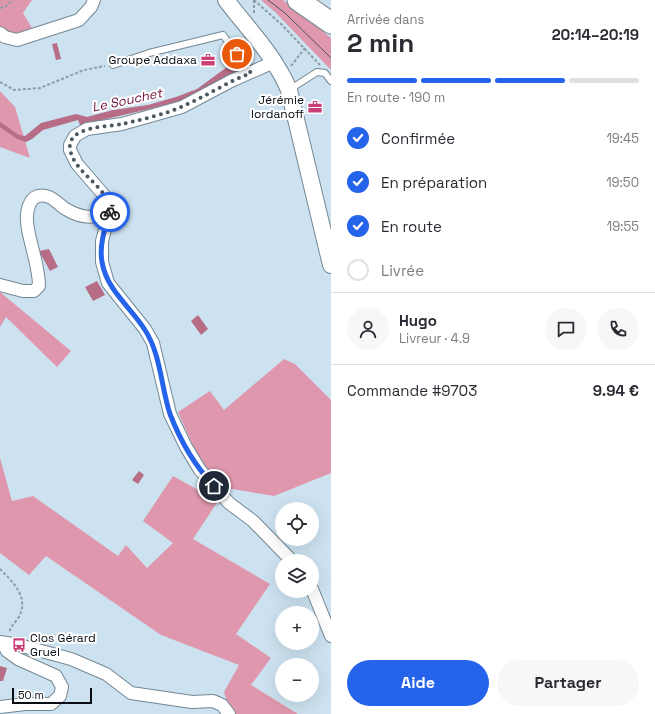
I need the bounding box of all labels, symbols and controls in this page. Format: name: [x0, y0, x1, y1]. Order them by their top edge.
text: Arrivée dans: [347, 11, 424, 28]
text: 20:14–20:19: [552, 25, 639, 44]
text: 2 min: [347, 26, 414, 60]
pin: [220, 37, 254, 71]
icon: bag: [226, 43, 248, 65]
place label: Groupe Addaxa: [108, 52, 197, 68]
office icon: Groupe Addaxa: [200, 52, 216, 68]
water label: Le Souchet: [90, 84, 165, 116]
text: En route · 190 m: [347, 89, 445, 106]
place label: Jérémie Iordanoff: [251, 92, 304, 122]
office icon: Jérémie Iordanoff: [307, 99, 323, 115]
icon: check: [347, 127, 369, 149]
text: Confirmée: [381, 129, 455, 148]
text: 19:45: [606, 130, 639, 147]
icon: check: [347, 171, 369, 193]
text: En préparation: [381, 173, 487, 192]
text: 19:50: [606, 174, 639, 191]
courier: [90, 192, 130, 232]
icon: bike: [99, 201, 121, 223]
icon: check: [347, 215, 369, 237]
text: En route: [381, 217, 442, 236]
text: 19:55: [607, 218, 639, 235]
text: Livrée: [381, 261, 424, 280]
button: person: [347, 308, 389, 350]
button: chat: [545, 308, 587, 350]
button: phone: [597, 308, 639, 350]
text: Hugo: [399, 311, 437, 330]
text: Livreur · 4.9: [399, 330, 470, 347]
text: Commande #9703: [347, 381, 477, 400]
text: 9.94 €: [593, 381, 639, 400]
pin: [197, 469, 231, 503]
icon: home: [203, 475, 225, 497]
map controls: [275, 502, 319, 702]
button: locate: [275, 502, 319, 546]
button: layers: [275, 554, 319, 598]
button: +: [275, 606, 319, 650]
place label: Clos Gérard Gruel: [30, 630, 96, 660]
bus stop icon: Clos Gérard Gruel: [11, 637, 27, 653]
button: −: [275, 658, 319, 702]
button: Aide: [347, 660, 489, 706]
button: Partager: [497, 660, 639, 706]
scale bar: [12, 686, 92, 705]
text: 50 m: [18, 688, 44, 702]

